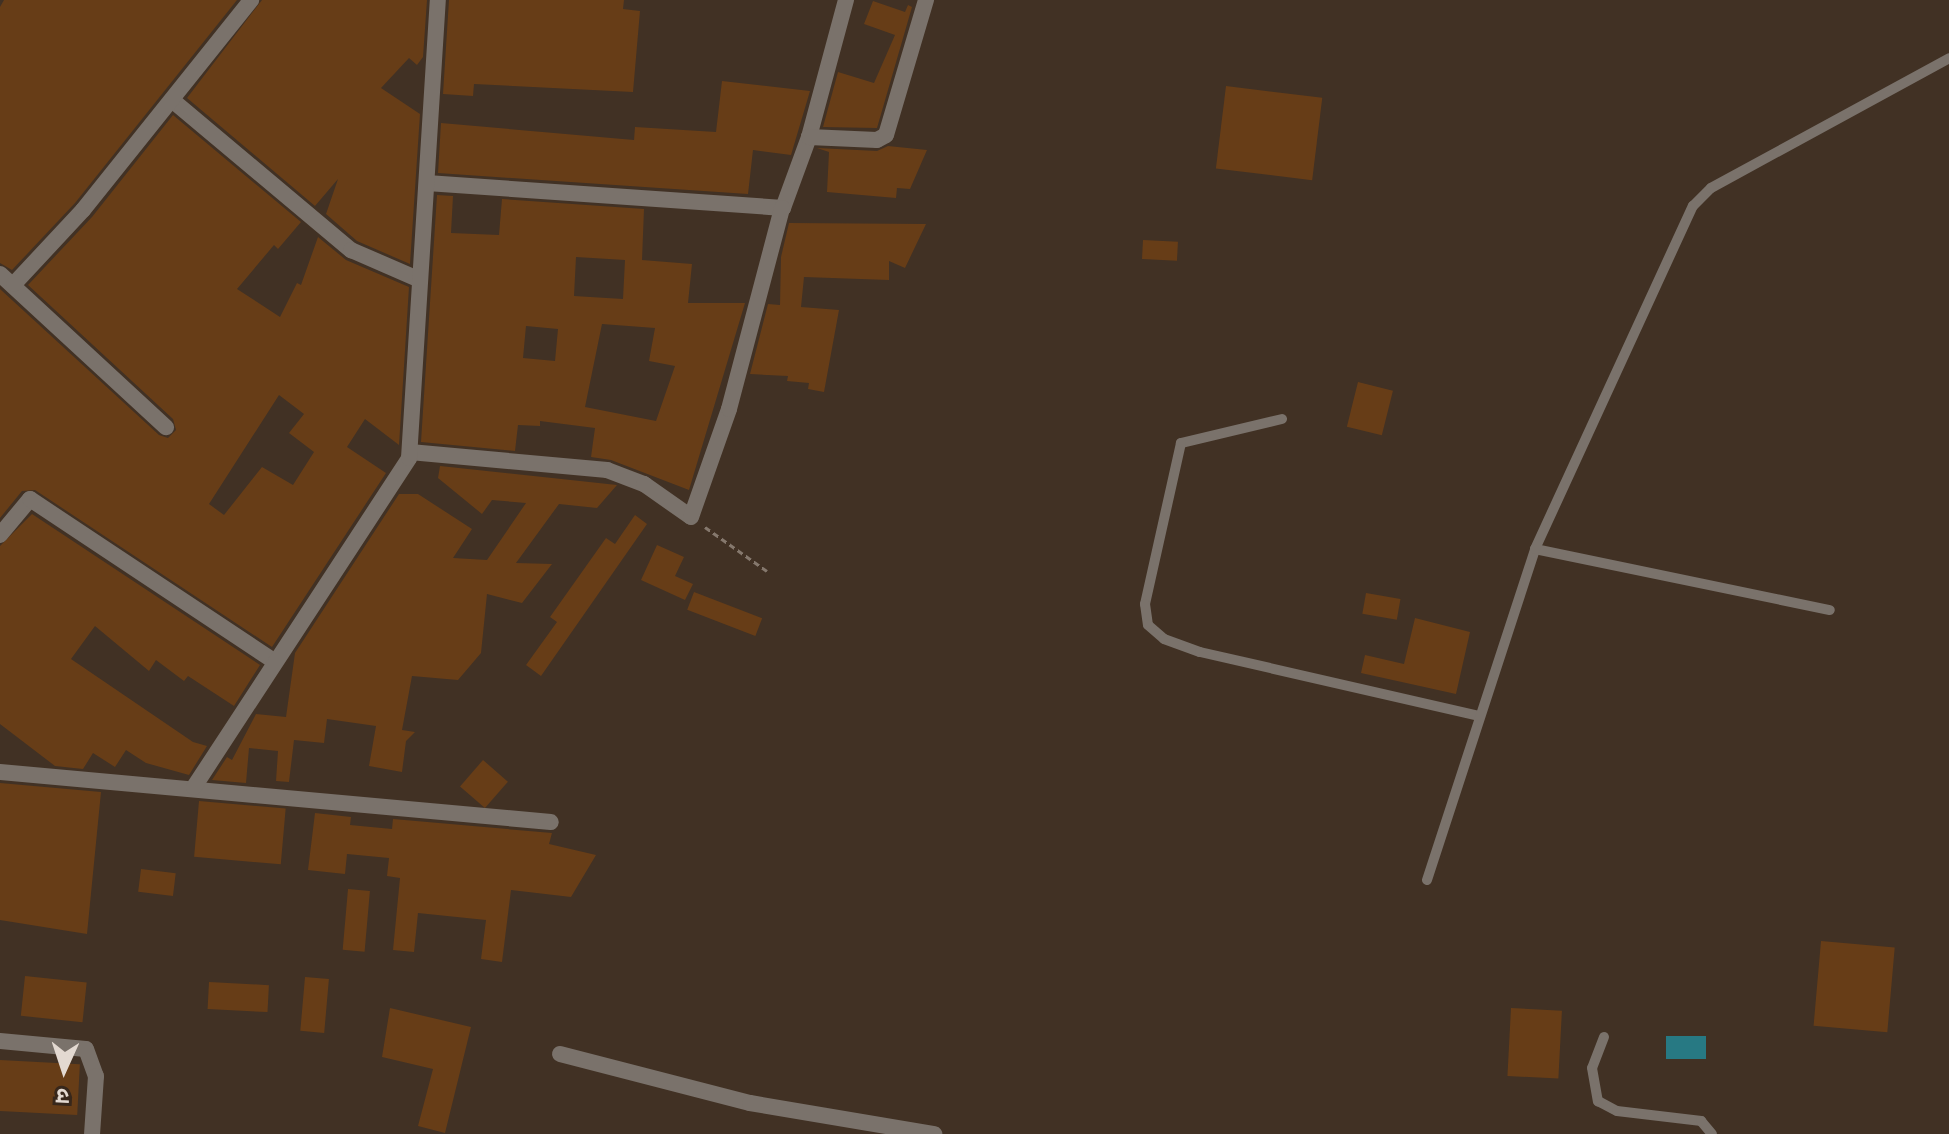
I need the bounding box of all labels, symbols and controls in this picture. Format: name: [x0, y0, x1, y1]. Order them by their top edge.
north arrow: [24, 1030, 104, 1110]
text: उ: [56, 1080, 70, 1109]

